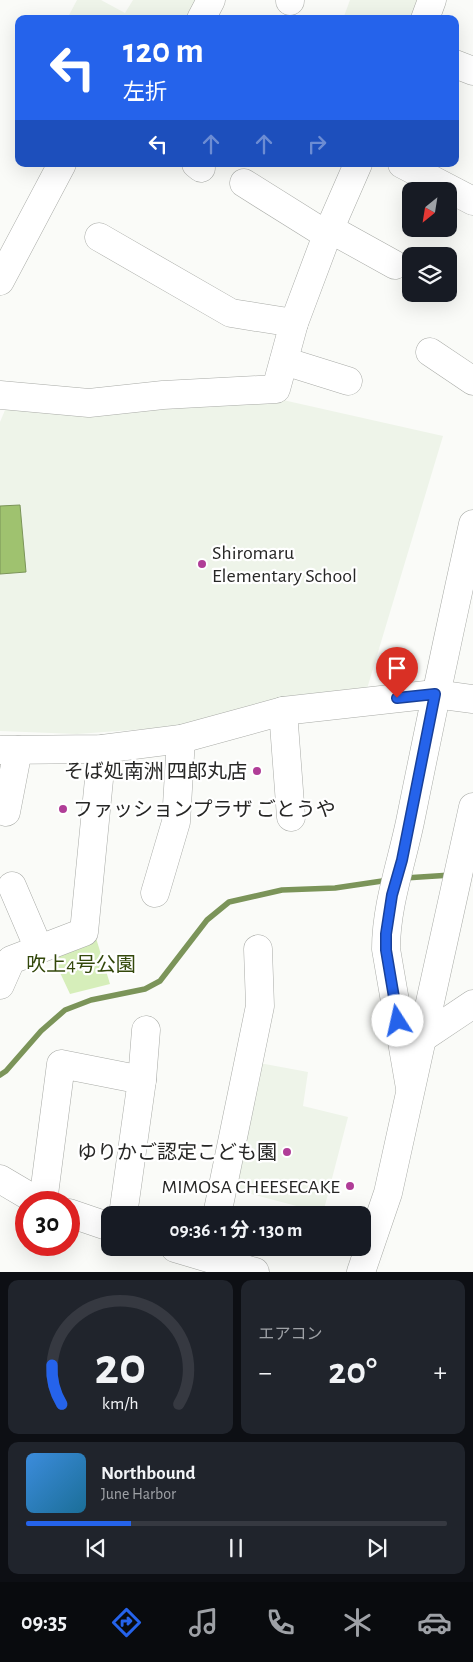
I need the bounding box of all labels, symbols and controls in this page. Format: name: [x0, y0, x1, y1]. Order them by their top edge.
text: 120 m: [123, 34, 204, 69]
icon: left: [40, 35, 105, 100]
text: 左折: [123, 81, 167, 103]
icon: left: [144, 130, 172, 158]
icon: ahead: [197, 130, 225, 158]
icon: ahead: [250, 130, 278, 158]
icon: right: [303, 130, 331, 158]
north arrow: [402, 182, 458, 238]
map controls: [402, 182, 457, 302]
button: layers: [402, 247, 457, 302]
place label: Shiromaru Elementary School: [212, 543, 357, 586]
marker: Shiromaru Elementary School: [196, 558, 208, 570]
pin: [376, 647, 418, 698]
icon: arrive: [383, 654, 411, 682]
place label: そば処南洲 四郎丸店: [64, 761, 247, 782]
marker: そば処南洲 四郎丸店: [251, 765, 263, 777]
place label: ファッションプラザ ごとうや: [73, 799, 336, 820]
marker: ファッションプラザ ごとうや: [57, 803, 69, 815]
park label: 吹上4号公園: [26, 954, 136, 975]
position arrow: [371, 994, 423, 1046]
place label: ゆりかご認定こども園: [77, 1141, 277, 1163]
marker: ゆりかご認定こども園: [281, 1146, 293, 1158]
place label: MIMOSA CHEESECAKE: [161, 1177, 340, 1197]
marker: MIMOSA CHEESECAKE: [344, 1180, 356, 1192]
speed limit sign: 30: [15, 1191, 80, 1256]
text: 09:36 · 1 分 · 130 m: [170, 1221, 302, 1240]
text: エアコン: [259, 1326, 323, 1342]
text: 20: [94, 1341, 146, 1393]
text: 20°: [328, 1353, 377, 1391]
text: −: [259, 1359, 272, 1387]
text: +: [434, 1359, 447, 1387]
text: km/h: [102, 1395, 139, 1413]
text: Northbound: [101, 1464, 196, 1483]
text: June Harbor: [101, 1486, 176, 1502]
icon: previous: [82, 1534, 110, 1562]
icon: pause: [222, 1534, 250, 1562]
icon: next: [363, 1534, 391, 1562]
icon: directions: [109, 1605, 144, 1640]
icon: music: [186, 1605, 221, 1640]
icon: phone: [263, 1605, 298, 1640]
icon: climate: [340, 1605, 375, 1640]
icon: car: [417, 1605, 452, 1640]
text: 09:35: [21, 1611, 67, 1633]

